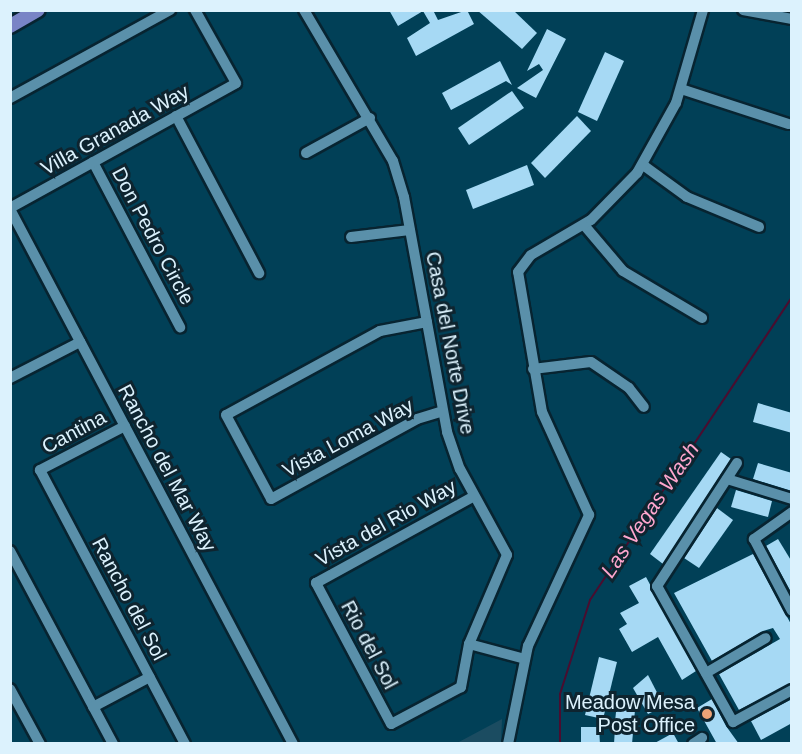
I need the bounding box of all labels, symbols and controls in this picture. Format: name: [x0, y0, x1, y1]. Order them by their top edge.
street label: Villa Granada Way: [37, 79, 193, 181]
street label: Don Pedro Circle: [107, 163, 199, 309]
street label: Casa del Norte Drive: [421, 250, 479, 436]
street label: Rancho del Mar Way: [113, 380, 221, 556]
street label: Vista Loma Way: [279, 393, 417, 483]
street label: Cantina: [38, 405, 110, 459]
water label: Las Vegas Wash: [595, 438, 705, 582]
street label: Vista del Rio Way: [312, 475, 460, 571]
street label: Rancho del Sol: [87, 533, 171, 665]
street label: Rio del Sol: [336, 597, 402, 693]
place label: Meadow Mesa Post Office: [565, 690, 695, 737]
marker: Meadow Mesa Post Office: [700, 707, 714, 721]

